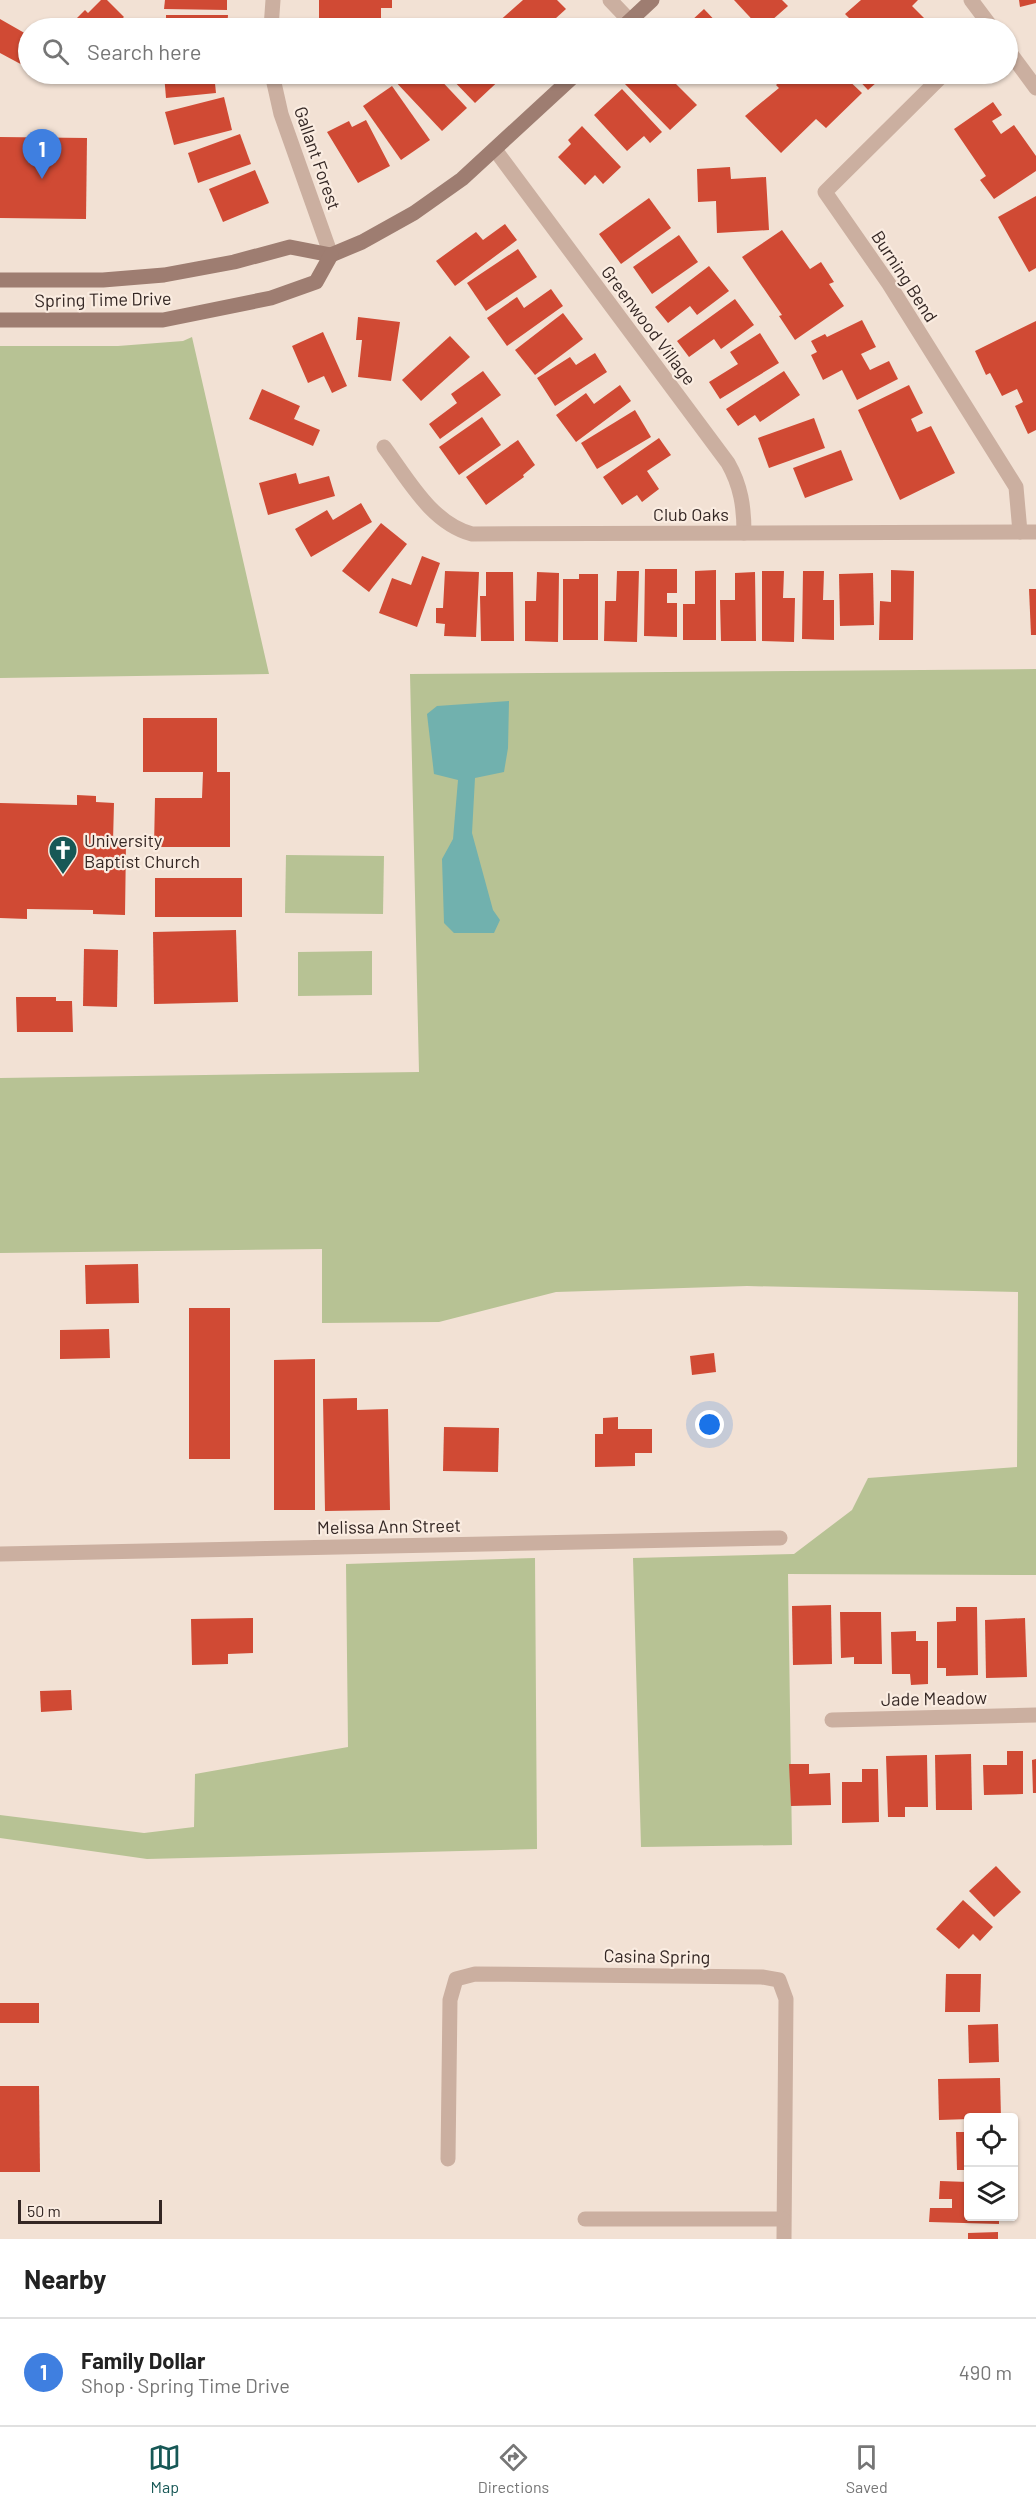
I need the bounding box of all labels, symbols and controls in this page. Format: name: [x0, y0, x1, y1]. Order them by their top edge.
search box: [18, 18, 1018, 84]
icon: search: [39, 35, 72, 68]
text: Search here: [87, 38, 201, 64]
street label: Gallant Forest: [290, 103, 346, 213]
pin: 1: [22, 130, 62, 179]
street label: Burning Bend: [867, 226, 943, 326]
street label: Greenwood Village: [597, 261, 701, 389]
street label: Spring Time Drive: [34, 287, 172, 311]
street label: Club Oaks: [653, 503, 729, 525]
place label: University Baptist Church: [84, 829, 200, 872]
church icon: University Baptist Church: [47, 834, 79, 876]
your location: [695, 1410, 724, 1439]
street label: Melissa Ann Street: [317, 1514, 461, 1538]
street label: Jade Meadow: [881, 1686, 987, 1710]
street label: Casina Spring: [603, 1944, 711, 1968]
map controls: [964, 2113, 1018, 2221]
button: locate: [964, 2113, 1018, 2167]
button: layers: [964, 2167, 1018, 2221]
scale bar: [18, 2197, 162, 2224]
text: 50 m: [27, 2201, 61, 2220]
text: Nearby: [24, 2263, 106, 2294]
text: Family Dollar: [81, 2347, 205, 2373]
text: 1: [40, 2360, 47, 2384]
text: 490 m: [959, 2360, 1012, 2384]
text: Shop · Spring Time Drive: [81, 2373, 290, 2397]
tab: Map: [148, 2441, 181, 2496]
tab: Directions: [478, 2441, 549, 2496]
tab: Saved: [846, 2441, 888, 2496]

